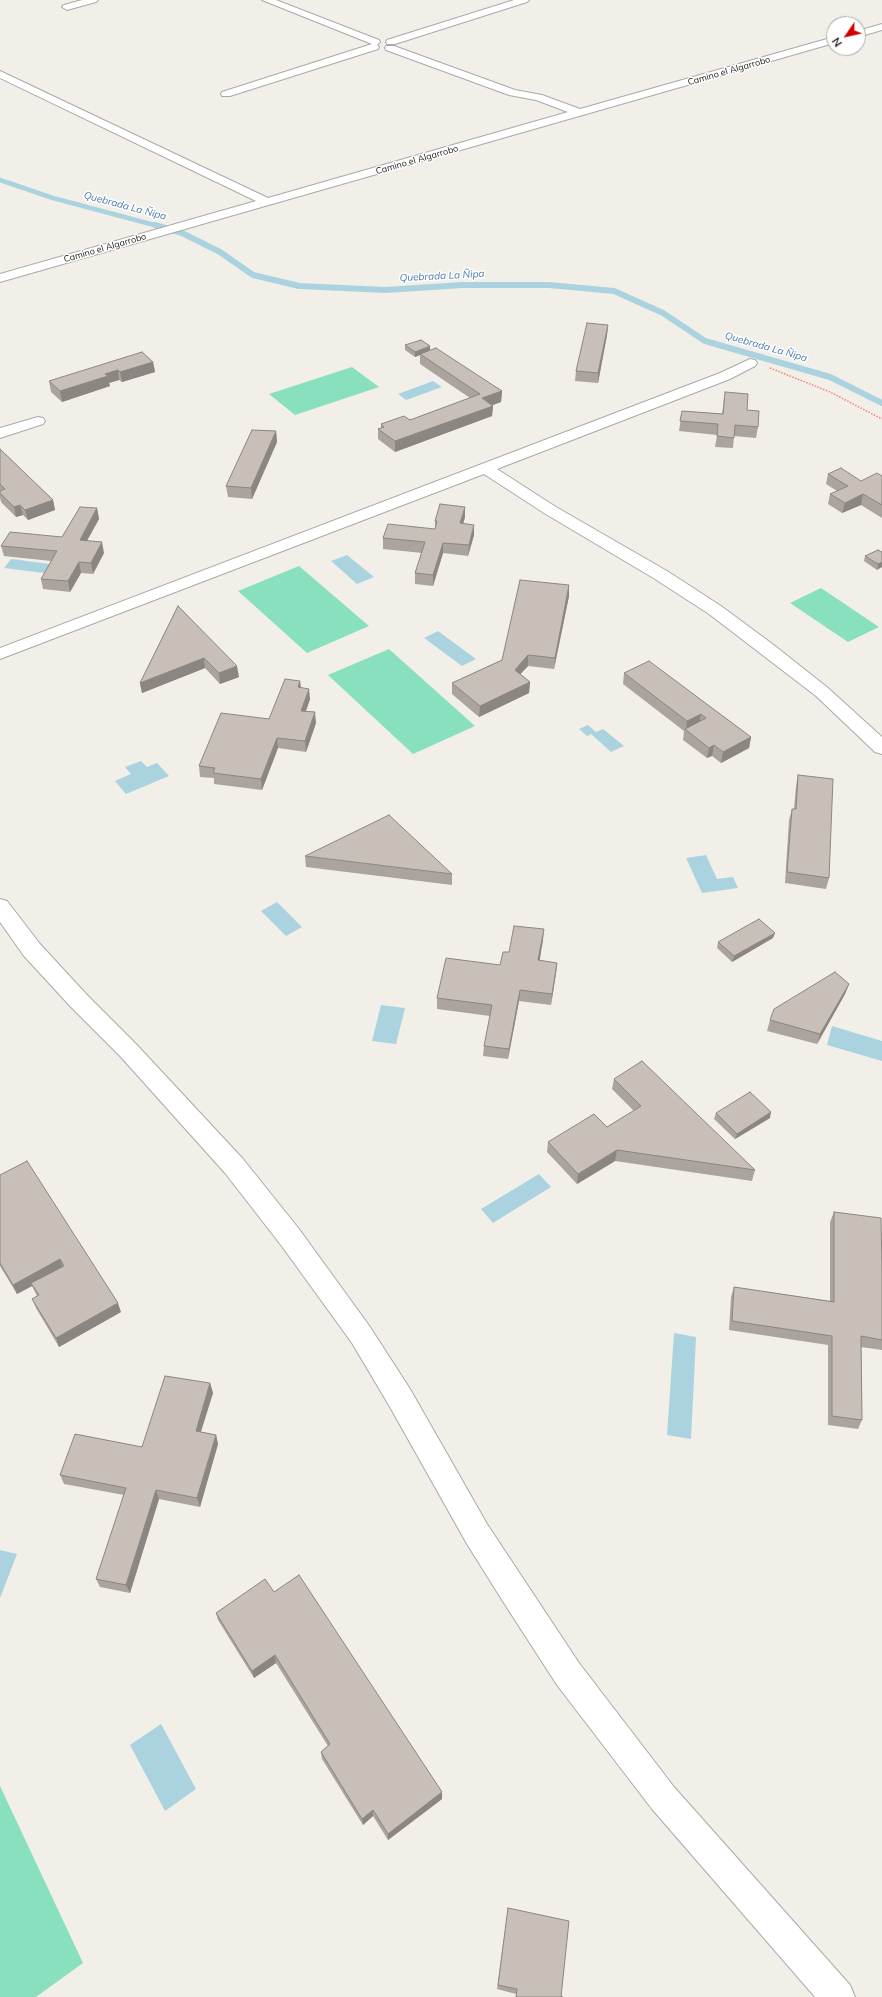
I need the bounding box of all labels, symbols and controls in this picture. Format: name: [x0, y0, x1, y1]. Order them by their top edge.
north arrow: [826, 16, 866, 56]
text: N: [829, 35, 845, 50]
street label: Camino el Algarrobo: [686, 54, 772, 88]
street label: Camino el Algarrobo: [374, 143, 460, 177]
water label: Quebrada La Ñipa: [82, 189, 168, 223]
street label: Camino el Algarrobo: [62, 231, 148, 265]
water label: Quebrada La Ñipa: [399, 268, 485, 284]
water label: Quebrada La Ñipa: [723, 330, 809, 364]

